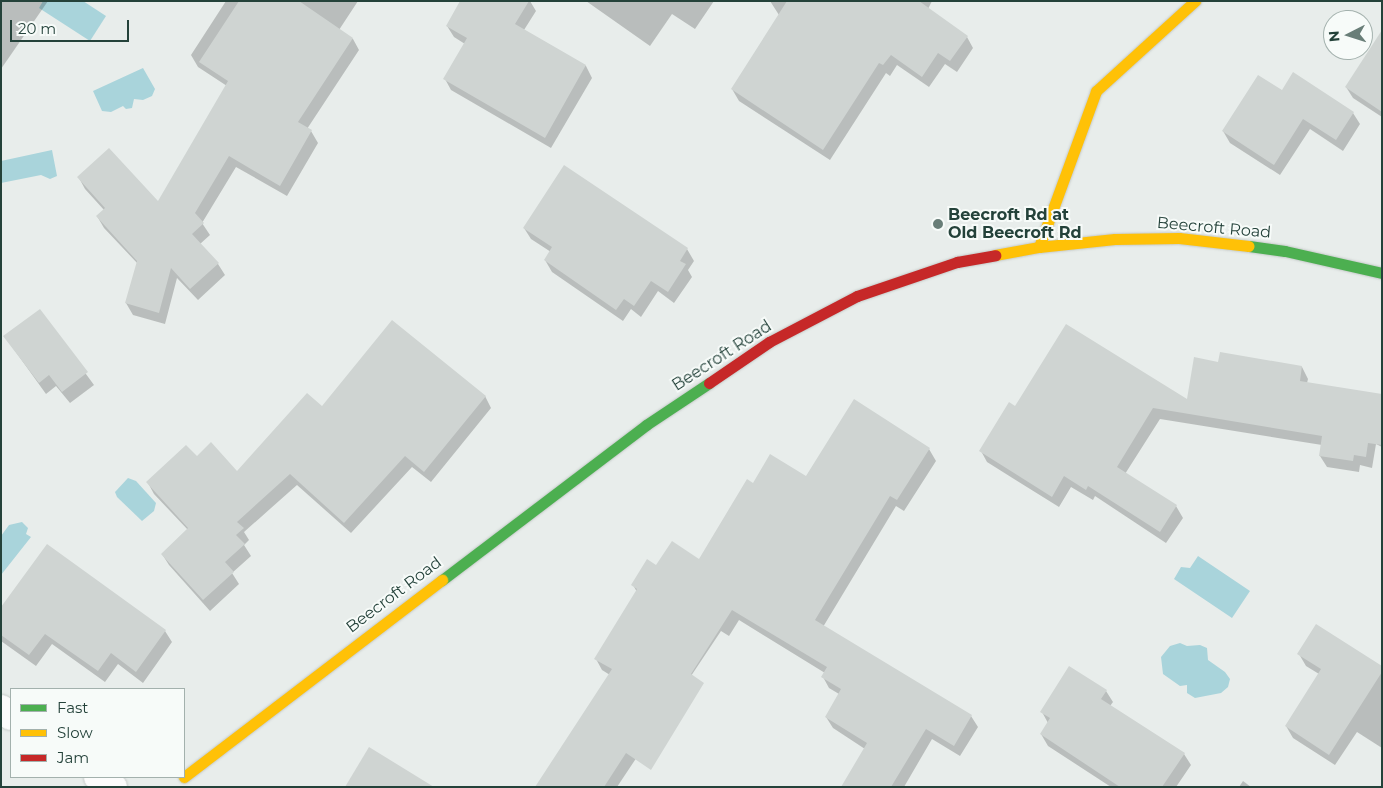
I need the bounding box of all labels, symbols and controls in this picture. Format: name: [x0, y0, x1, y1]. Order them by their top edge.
scale bar: [12, 10, 131, 42]
north arrow: [1323, 10, 1373, 60]
text: 20 m: [18, 19, 56, 38]
text: N: [1325, 30, 1344, 43]
place label: Beecroft Rd at Old Beecroft Rd: [948, 205, 1082, 243]
street label: Beecroft Road: [1156, 213, 1272, 243]
marker: Beecroft Rd at Old Beecroft Rd: [932, 218, 944, 230]
street label: Beecroft Road: [669, 317, 775, 395]
street label: Beecroft Road: [342, 553, 446, 637]
legend: [10, 688, 185, 778]
text: Fast: [57, 698, 88, 717]
text: Slow: [57, 723, 93, 742]
text: Jam: [57, 748, 89, 767]

